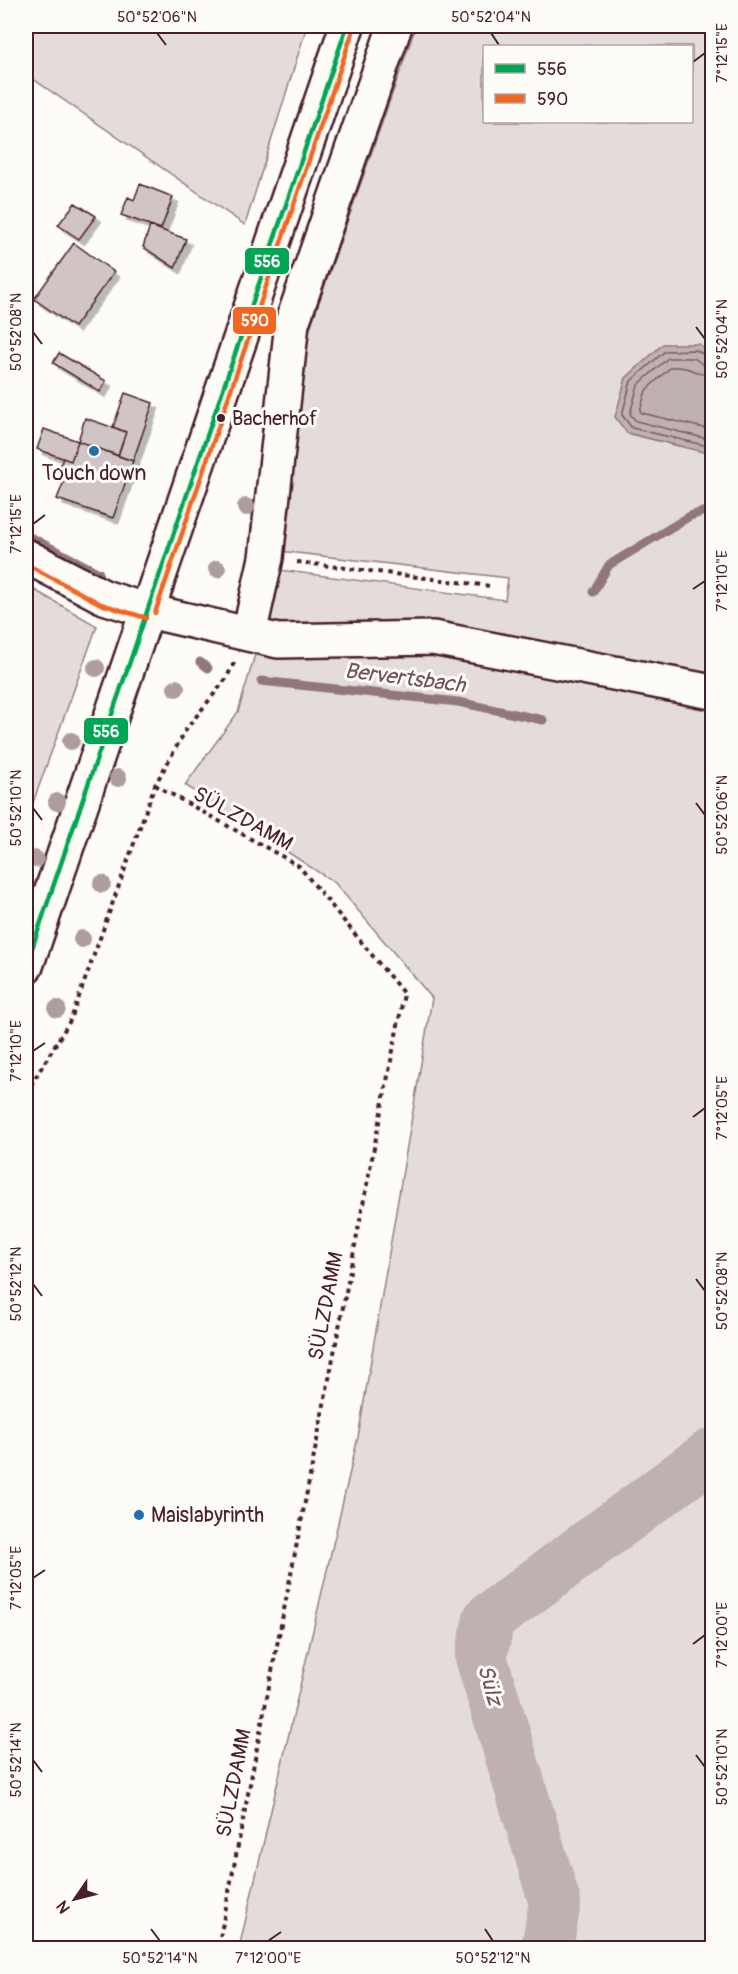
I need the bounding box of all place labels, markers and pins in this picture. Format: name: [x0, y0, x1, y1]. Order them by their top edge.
place label: Bacherhof: [232, 406, 317, 431]
marker: Bacherhof: [215, 412, 227, 424]
marker: Touch down: [87, 444, 101, 458]
place label: Touch down: [42, 460, 146, 487]
place label: Maislabyrinth: [151, 1502, 264, 1529]
marker: Maislabyrinth: [132, 1508, 146, 1522]

